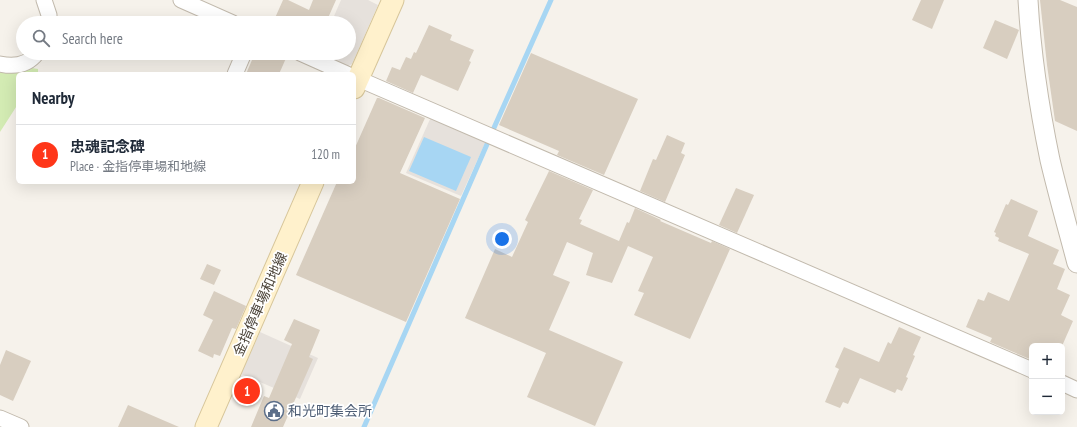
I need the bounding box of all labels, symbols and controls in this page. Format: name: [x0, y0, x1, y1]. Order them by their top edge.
search box: [16, 16, 356, 60]
icon: search: [30, 27, 52, 49]
text: Search here: [62, 29, 123, 48]
text: Nearby: [32, 87, 75, 109]
text: 忠魂記念碑: [70, 137, 145, 156]
text: 1: [42, 146, 48, 163]
text: 120 m: [311, 146, 340, 163]
text: Place · 金指停車場和地線: [70, 158, 206, 175]
your location: [492, 229, 512, 249]
street label: 金指停車場和地線: [229, 249, 291, 359]
map controls: [1029, 343, 1065, 415]
button: +: [1029, 343, 1065, 379]
pin: 1: [234, 376, 260, 406]
button: −: [1029, 379, 1065, 415]
public building icon: 和光町集会所: [263, 400, 285, 422]
place label: 和光町集会所: [288, 402, 372, 420]

